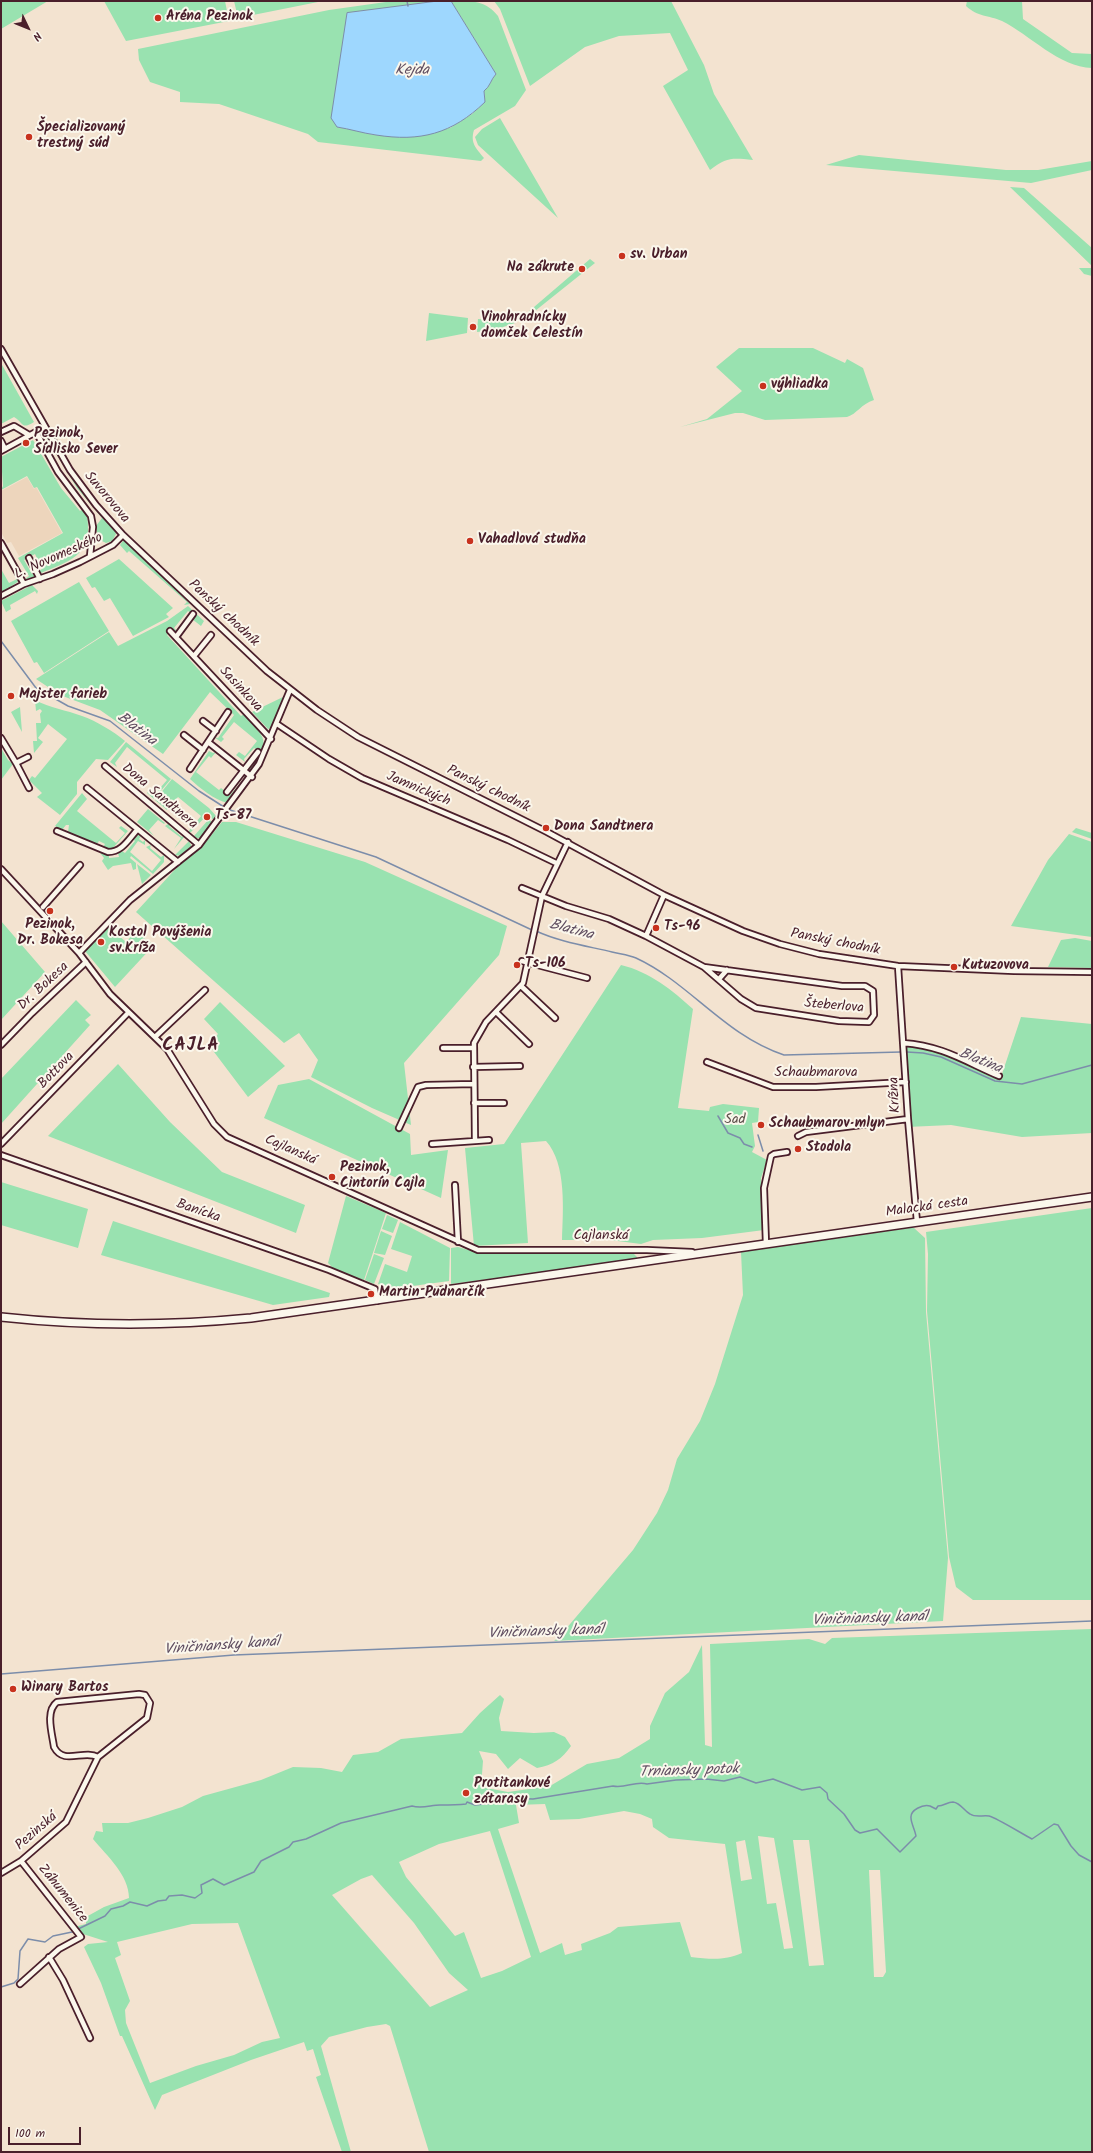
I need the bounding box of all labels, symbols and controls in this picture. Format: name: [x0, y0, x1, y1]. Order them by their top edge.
north arrow: [8, 8, 48, 48]
place label: Aréna Pezinok: [166, 10, 252, 26]
marker: Aréna Pezinok: [153, 13, 163, 23]
text: N: [28, 27, 46, 45]
water label: Kejda: [395, 62, 429, 80]
place label: Špecializovaný trestný súd: [37, 121, 125, 154]
marker: Špecializovaný trestný súd: [24, 132, 34, 142]
place label: sv. Urban: [630, 248, 687, 264]
marker: sv. Urban: [617, 251, 627, 261]
place label: Na zákrute: [507, 261, 574, 277]
marker: Na zákrute: [577, 264, 587, 274]
place label: Vinohradnícky domček Celestín: [481, 311, 583, 344]
marker: Vinohradnícky domček Celestín: [468, 322, 478, 332]
place label: výhliadka: [771, 378, 828, 394]
marker: výhliadka: [758, 381, 768, 391]
place label: Pezinok, Sídlisko Sever: [34, 427, 118, 460]
marker: Pezinok, Sídlisko Sever: [21, 438, 31, 448]
street label: Suvorovova: [80, 469, 132, 527]
street label: L. Novomeského: [12, 530, 106, 584]
place label: Vahadlová studňa: [478, 533, 586, 549]
marker: Vahadlová studňa: [465, 536, 475, 546]
street label: Panský chodník: [184, 577, 262, 651]
street label: Sasinkova: [215, 664, 265, 716]
place label: Majster farieb: [19, 688, 107, 704]
marker: Majster farieb: [6, 691, 16, 701]
water label: Blatina: [113, 709, 159, 751]
street label: Dona Sandtnera: [118, 760, 200, 834]
street label: Panský chodník: [444, 763, 532, 817]
street label: Jamnických: [383, 769, 453, 811]
place label: Ts-87: [215, 809, 251, 825]
marker: Ts-87: [202, 812, 212, 822]
place label: Dona Sandtnera: [554, 820, 653, 836]
marker: Dona Sandtnera: [541, 823, 551, 833]
marker: Pezinok, Dr. Bokesa: [45, 906, 55, 916]
water label: Blatina: [547, 917, 595, 945]
place label: Pezinok, Dr. Bokesa: [17, 918, 83, 950]
place label: Ts-96: [664, 920, 700, 936]
marker: Ts-96: [651, 923, 661, 933]
place label: Kostol Povýšenia sv.Kríža: [109, 926, 211, 958]
street label: Panský chodník: [789, 926, 881, 960]
marker: Kostol Povýšenia sv.Kríža: [96, 937, 106, 947]
place label: Ts-106: [525, 957, 566, 973]
street label: Dr. Bokesa: [15, 959, 73, 1015]
place label: Kutuzovova: [962, 959, 1029, 975]
marker: Ts-106: [512, 960, 522, 970]
marker: Kutuzovova: [949, 962, 959, 972]
street label: Šteberlova: [804, 996, 864, 1018]
district label: CAJLA: [162, 1036, 220, 1058]
water label: Blatina: [956, 1045, 1004, 1079]
street label: Bottova: [35, 1049, 79, 1093]
street label: Schaubmarova: [775, 1066, 857, 1082]
street label: Krížna: [887, 1076, 905, 1114]
park label: Sad: [725, 1113, 745, 1129]
place label: Schaubmarov mlyn: [769, 1117, 885, 1133]
marker: Schaubmarov mlyn: [756, 1120, 766, 1130]
street label: Cajlanská: [261, 1132, 319, 1170]
place label: Stodola: [806, 1141, 851, 1157]
marker: Stodola: [793, 1144, 803, 1154]
place label: Pezinok, Cintorín Cajla: [340, 1161, 425, 1194]
marker: Pezinok, Cintorín Cajla: [327, 1172, 337, 1182]
street label: Malacká cesta: [885, 1194, 969, 1222]
street label: Banícka: [174, 1197, 222, 1227]
street label: Cajlanská: [573, 1229, 629, 1245]
place label: Martin Pudnarčík: [379, 1286, 484, 1302]
marker: Martin Pudnarčík: [366, 1289, 376, 1299]
water label: Viničniansky kanál: [812, 1609, 928, 1631]
water label: Viničniansky kanál: [488, 1622, 604, 1644]
water label: Viničniansky kanál: [164, 1634, 280, 1660]
place label: Winary Bartos: [21, 1681, 108, 1697]
marker: Winary Bartos: [8, 1684, 18, 1694]
water label: Trniansky potok: [639, 1761, 739, 1783]
place label: Protitankové zátarasy: [474, 1777, 550, 1810]
marker: Protitankové zátarasy: [461, 1788, 471, 1798]
street label: Pezinská: [13, 1809, 61, 1855]
street label: Záhumenice: [33, 1861, 91, 1927]
scale bar: [10, 2119, 83, 2145]
text: 100 m: [15, 2124, 45, 2143]

